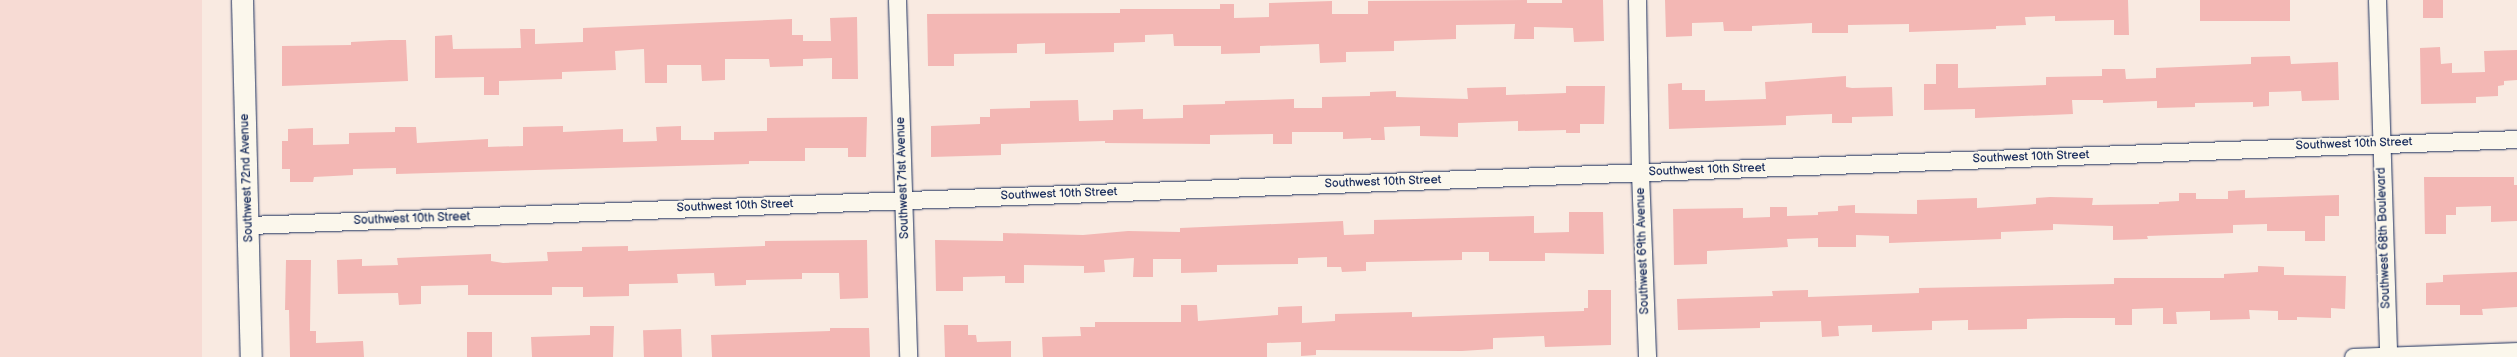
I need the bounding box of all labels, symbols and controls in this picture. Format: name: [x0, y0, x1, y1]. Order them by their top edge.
street label: Southwest 72nd Avenue: [238, 113, 256, 243]
street label: Southwest 71st Avenue: [894, 117, 912, 239]
street label: Southwest 10th Street: [2295, 135, 2413, 153]
street label: Southwest 10th Street: [1972, 148, 2090, 166]
street label: Southwest 10th Street: [1648, 161, 1766, 179]
street label: Southwest 68th Boulevard: [2374, 167, 2394, 309]
street label: Southwest 10th Street: [1324, 173, 1442, 191]
street label: Southwest 10th Street: [1000, 185, 1118, 203]
street label: Southwest 69th Avenue: [1634, 187, 1652, 315]
street label: Southwest 10th Street: [676, 197, 794, 215]
street label: Southwest 10th Street: [353, 210, 471, 228]

